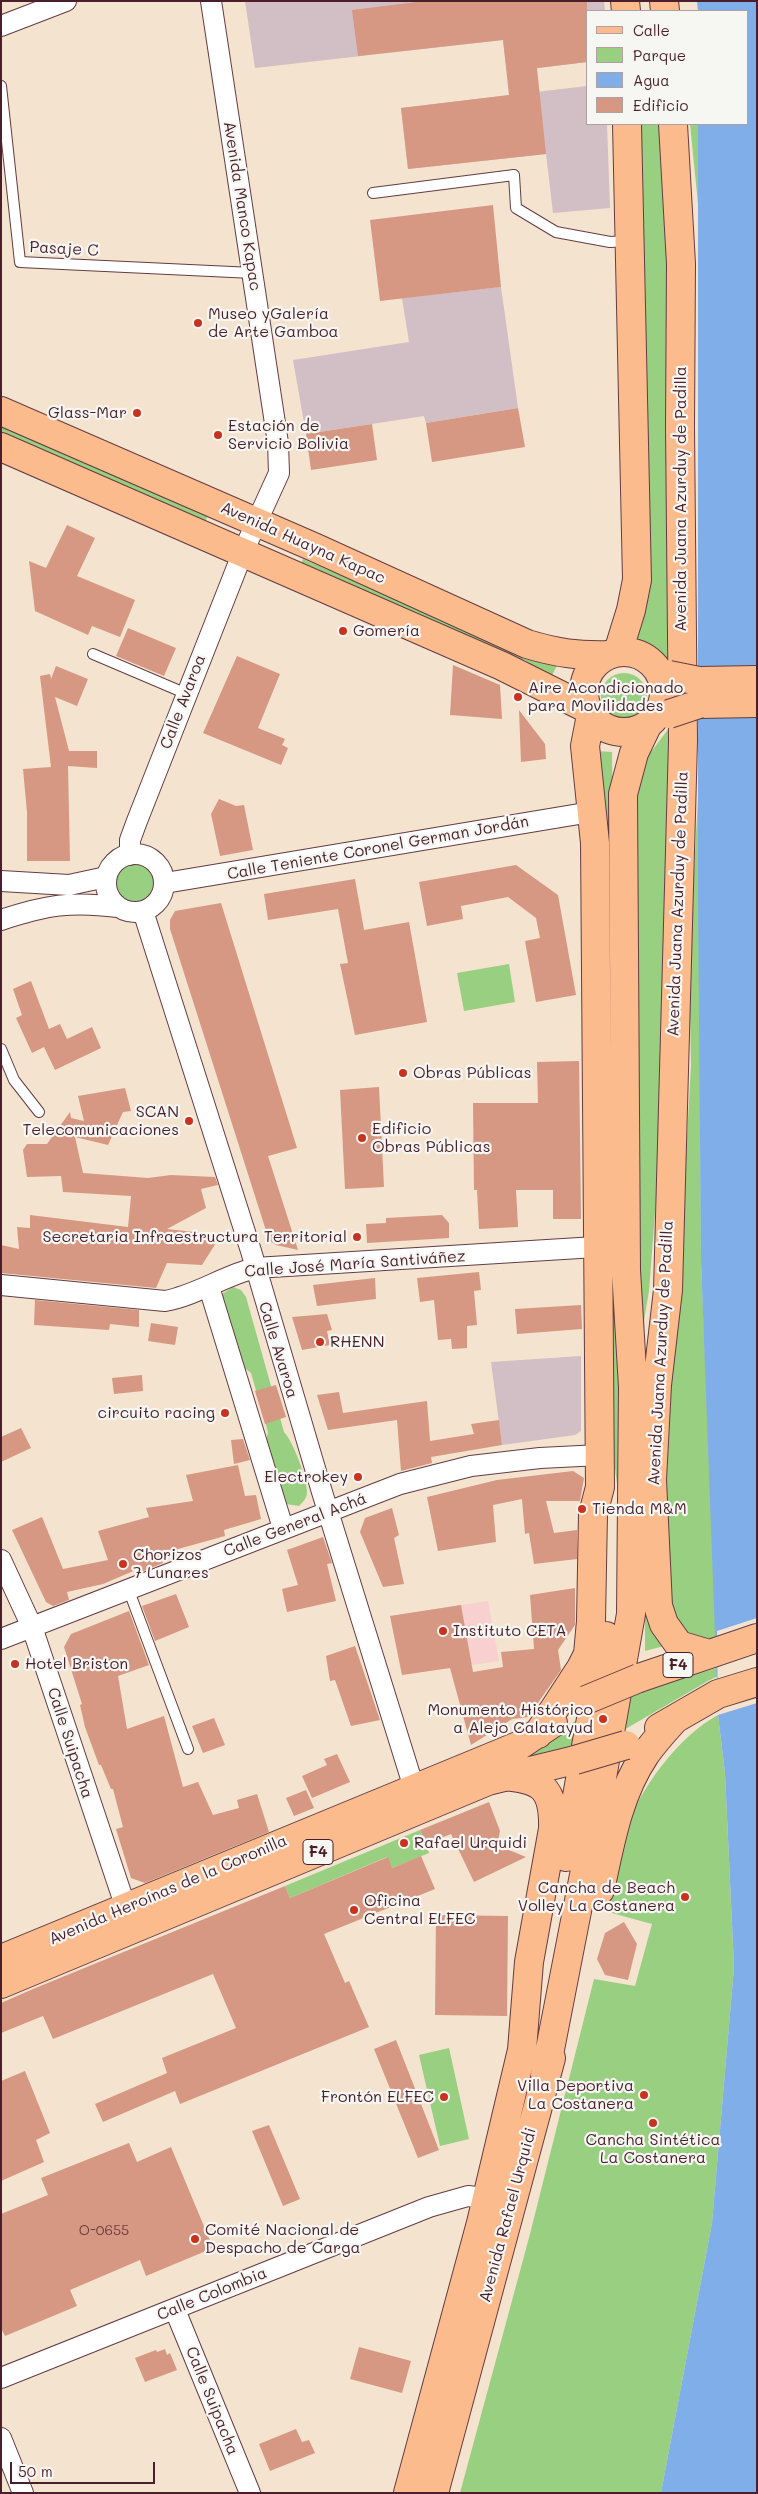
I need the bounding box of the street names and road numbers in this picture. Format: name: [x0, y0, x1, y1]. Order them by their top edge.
street label: Avenida Manco Kapac: [219, 120, 265, 292]
street label: Pasaje C: [29, 238, 99, 260]
street label: Avenida Juana Azurduy de Padilla: [671, 366, 691, 632]
street label: Avenida Huayna Kapac: [218, 498, 388, 588]
street label: Calle Avaroa: [156, 652, 210, 752]
street label: Avenida Juana Azurduy de Padilla: [664, 771, 692, 1037]
street label: Calle Teniente Coronel German Jordán: [226, 812, 530, 884]
street label: Avenida Juana Azurduy de Padilla: [644, 1220, 678, 1486]
street label: Calle José María Santiváñez: [244, 1247, 466, 1281]
street label: Calle Avaroa: [254, 1299, 302, 1401]
street label: Calle General Achá: [221, 1489, 369, 1561]
road number: F4: [663, 1652, 693, 1678]
street label: Calle Suipacha: [43, 1685, 97, 1801]
street label: Avenida Heroínas de la Coronilla: [46, 1831, 290, 1949]
road number: F4: [303, 1840, 333, 1864]
street label: Avenida Rafael Urquidi: [475, 2126, 541, 2304]
street label: Calle Colombia: [154, 2263, 270, 2325]
street label: Calle Suipacha: [181, 2344, 243, 2458]

